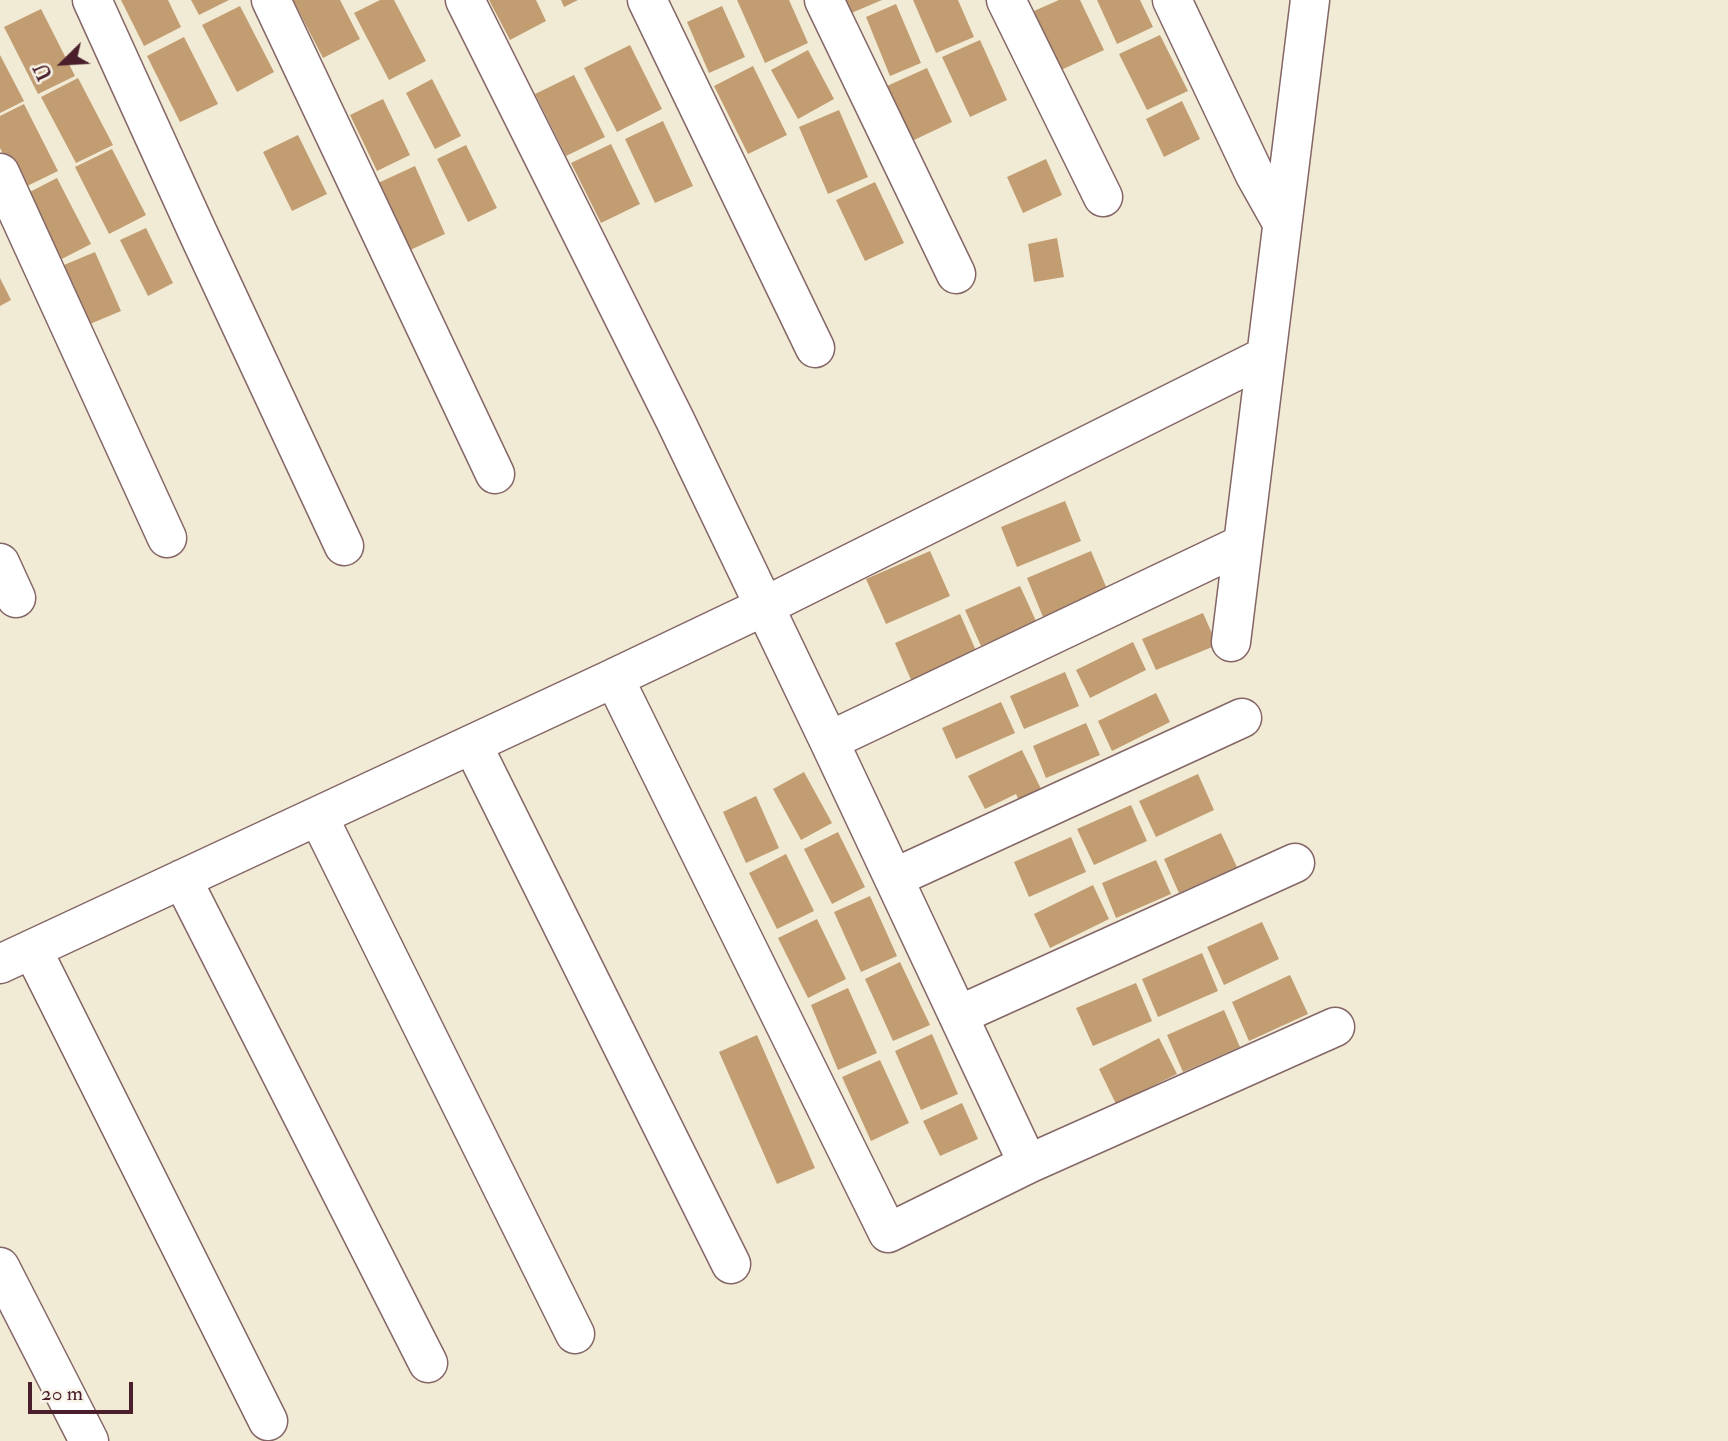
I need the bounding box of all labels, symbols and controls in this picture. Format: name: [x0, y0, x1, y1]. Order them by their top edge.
north arrow: [28, 28, 98, 98]
text: U: [30, 59, 58, 84]
scale bar: [32, 1368, 136, 1412]
text: 20 m: [41, 1380, 83, 1407]

